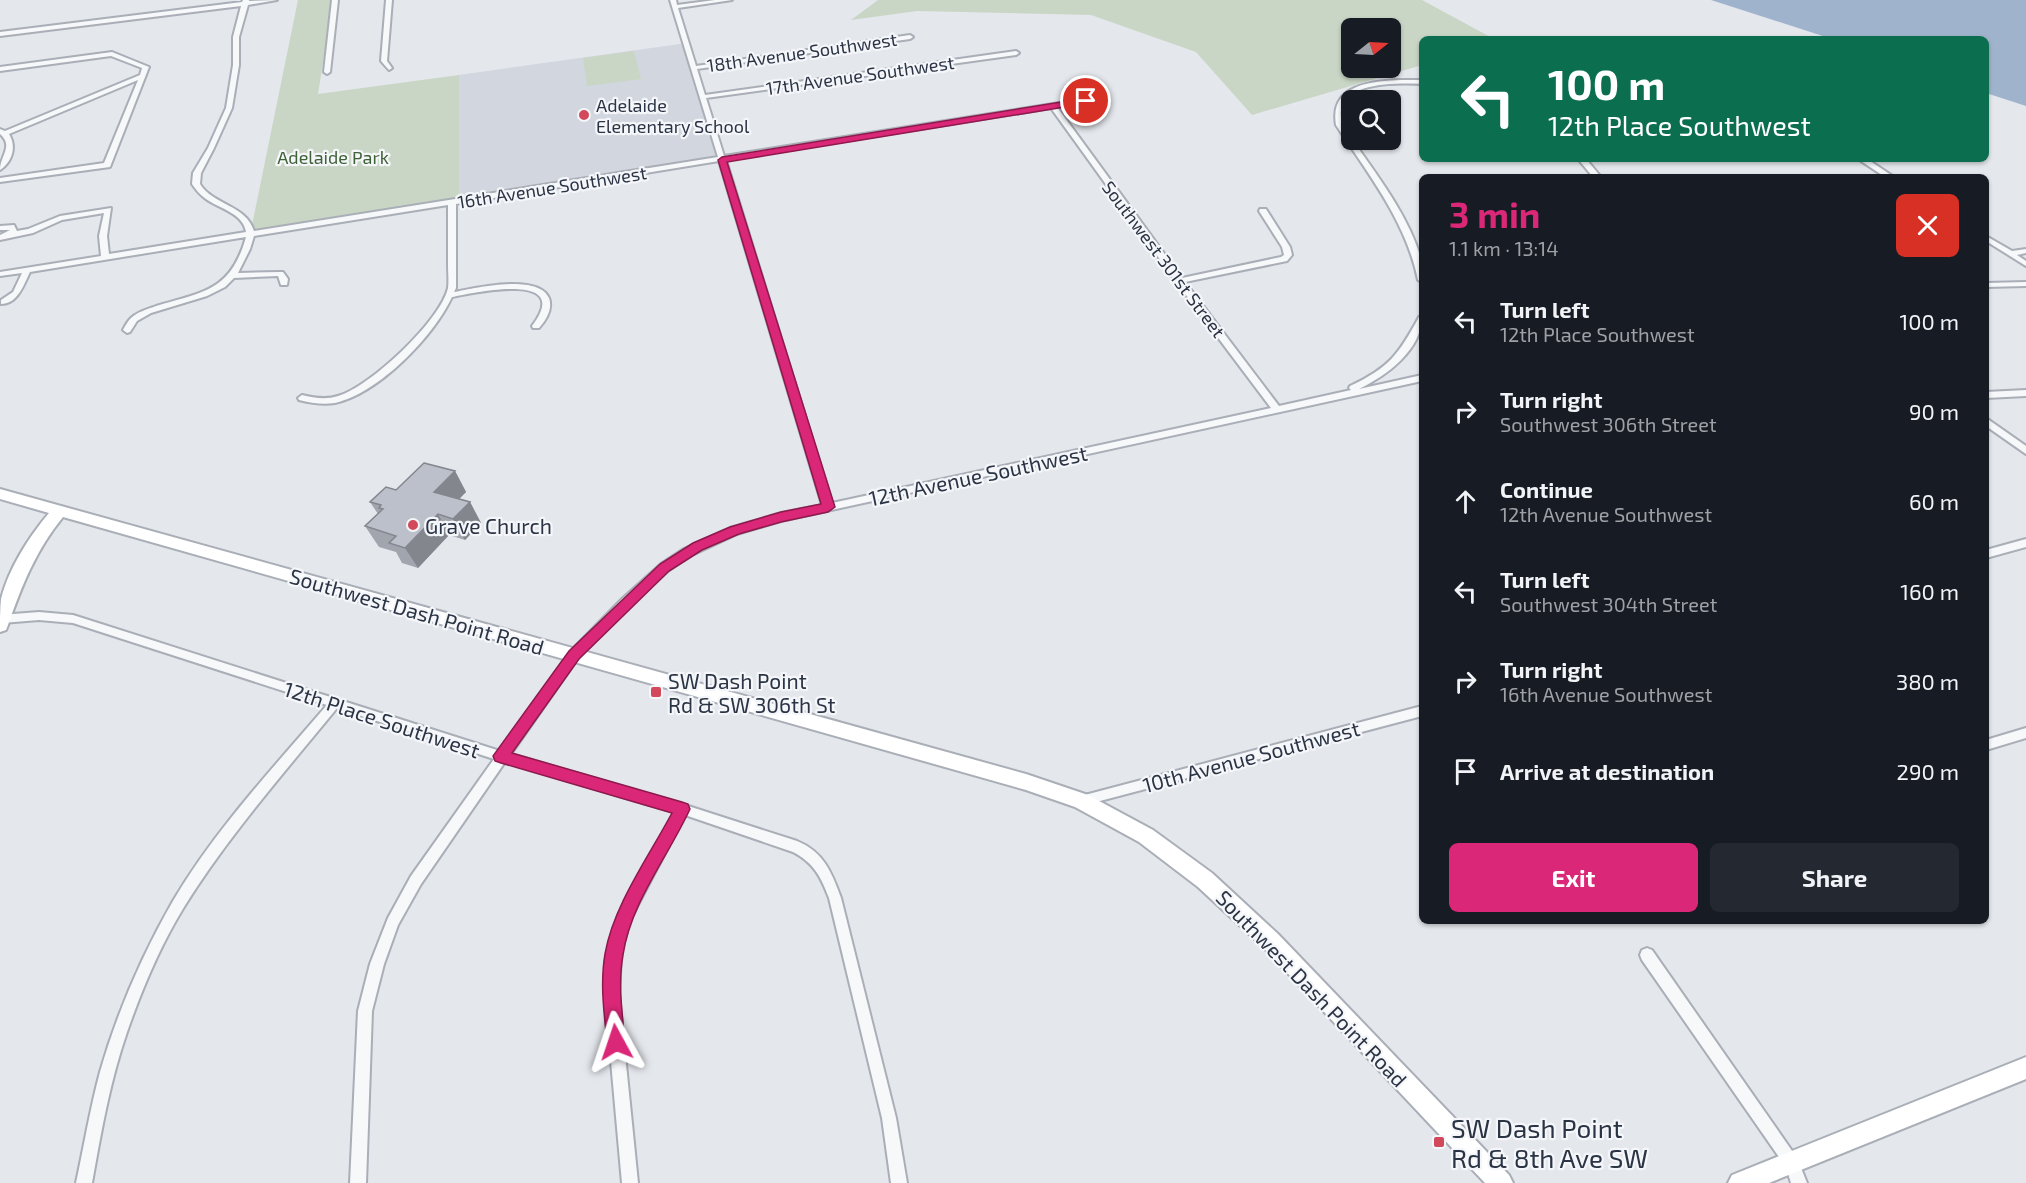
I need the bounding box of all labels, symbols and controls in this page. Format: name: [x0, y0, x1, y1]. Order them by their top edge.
north arrow: [1341, 18, 1401, 78]
map controls: [1341, 18, 1401, 150]
street label: 18th Avenue Southwest: [706, 28, 899, 76]
street label: 17th Avenue Southwest: [764, 51, 956, 99]
text: 100 m: [1548, 58, 1665, 108]
icon: left: [1449, 60, 1527, 138]
pin: [1060, 75, 1111, 126]
icon: arrive: [1069, 84, 1102, 117]
button: search: [1341, 90, 1401, 150]
place label: Adelaide Elementary School: [596, 94, 750, 137]
marker: Adelaide Elementary School: [577, 108, 591, 122]
text: 12th Place Southwest: [1548, 109, 1811, 141]
park label: Adelaide Park: [277, 146, 389, 168]
street label: 16th Avenue Southwest: [456, 161, 648, 213]
street label: Southwest 301st Street: [1098, 176, 1230, 342]
text: 3 min: [1449, 192, 1540, 235]
button: close: [1896, 194, 1959, 257]
text: 1.1 km · 13:14: [1449, 236, 1559, 260]
text: Turn left: [1500, 296, 1589, 322]
icon: left: [1449, 305, 1482, 338]
text: 100 m: [1900, 308, 1959, 334]
text: 12th Place Southwest: [1500, 322, 1695, 346]
text: Turn right: [1500, 386, 1602, 412]
icon: right: [1449, 395, 1482, 428]
text: 90 m: [1909, 398, 1959, 424]
text: Southwest 306th Street: [1500, 412, 1717, 436]
street label: 12th Avenue Southwest: [866, 440, 1090, 510]
text: Continue: [1500, 476, 1593, 502]
icon: ahead: [1449, 485, 1482, 518]
text: 60 m: [1909, 488, 1959, 514]
text: 12th Avenue Southwest: [1500, 502, 1712, 526]
place label: Grave Church: [425, 513, 552, 538]
marker: Grave Church: [406, 518, 420, 532]
street label: Southwest Dash Point Road: [287, 563, 547, 659]
text: Turn left: [1500, 566, 1589, 592]
icon: left: [1449, 575, 1482, 608]
text: 160 m: [1900, 578, 1959, 604]
text: Southwest 304th Street: [1500, 592, 1717, 616]
text: Turn right: [1500, 656, 1602, 682]
icon: right: [1449, 665, 1482, 698]
place label: SW Dash Point Rd & SW 306th St: [668, 668, 836, 717]
text: 380 m: [1896, 668, 1959, 694]
street label: 12th Place Southwest: [281, 676, 483, 762]
text: 16th Avenue Southwest: [1500, 682, 1712, 706]
marker: SW Dash Point Rd & SW 306th St: [649, 685, 663, 699]
street label: 10th Avenue Southwest: [1140, 715, 1362, 797]
icon: arrive: [1449, 755, 1482, 788]
text: Arrive at destination: [1500, 758, 1714, 784]
text: 290 m: [1897, 758, 1959, 784]
button: Exit: [1449, 843, 1698, 912]
button: Share: [1710, 843, 1959, 912]
street label: Southwest Dash Point Road: [1212, 885, 1412, 1091]
position arrow: [584, 1010, 648, 1074]
place label: SW Dash Point Rd & 8th Ave SW: [1451, 1112, 1648, 1173]
marker: SW Dash Point Rd & 8th Ave SW: [1432, 1135, 1446, 1149]

